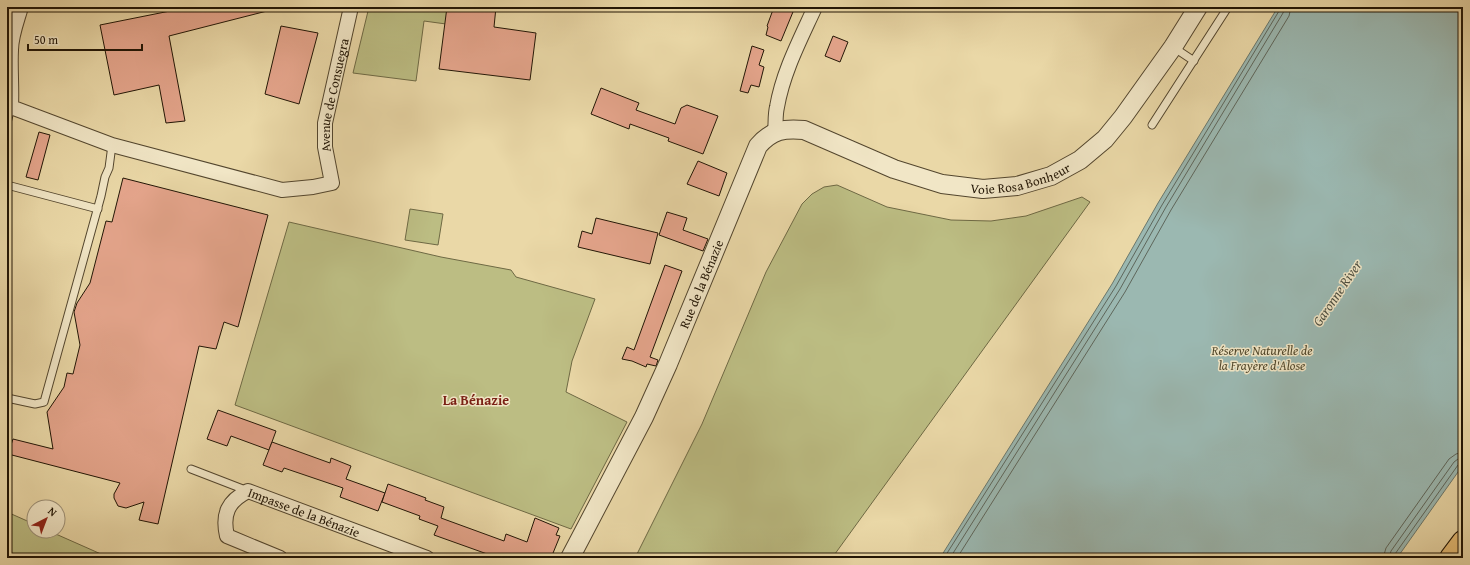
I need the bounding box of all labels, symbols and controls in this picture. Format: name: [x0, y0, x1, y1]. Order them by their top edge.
scale bar: [28, 26, 142, 52]
text: 50 m: [34, 31, 58, 48]
street label: Avenue de Consuegra: [316, 36, 354, 154]
street label: Voie Rosa Bonheur: [969, 158, 1074, 199]
street label: Rue de la Bénazie: [675, 237, 728, 331]
water label: Garonne River: [1308, 255, 1367, 330]
park label: Réserve Naturelle de la Frayère d'Alose: [1211, 341, 1312, 375]
district label: La Bénazie: [443, 390, 509, 410]
street label: Impasse de la Bénazie: [245, 483, 363, 542]
north arrow: [26, 499, 66, 539]
text: N: [45, 503, 61, 520]

